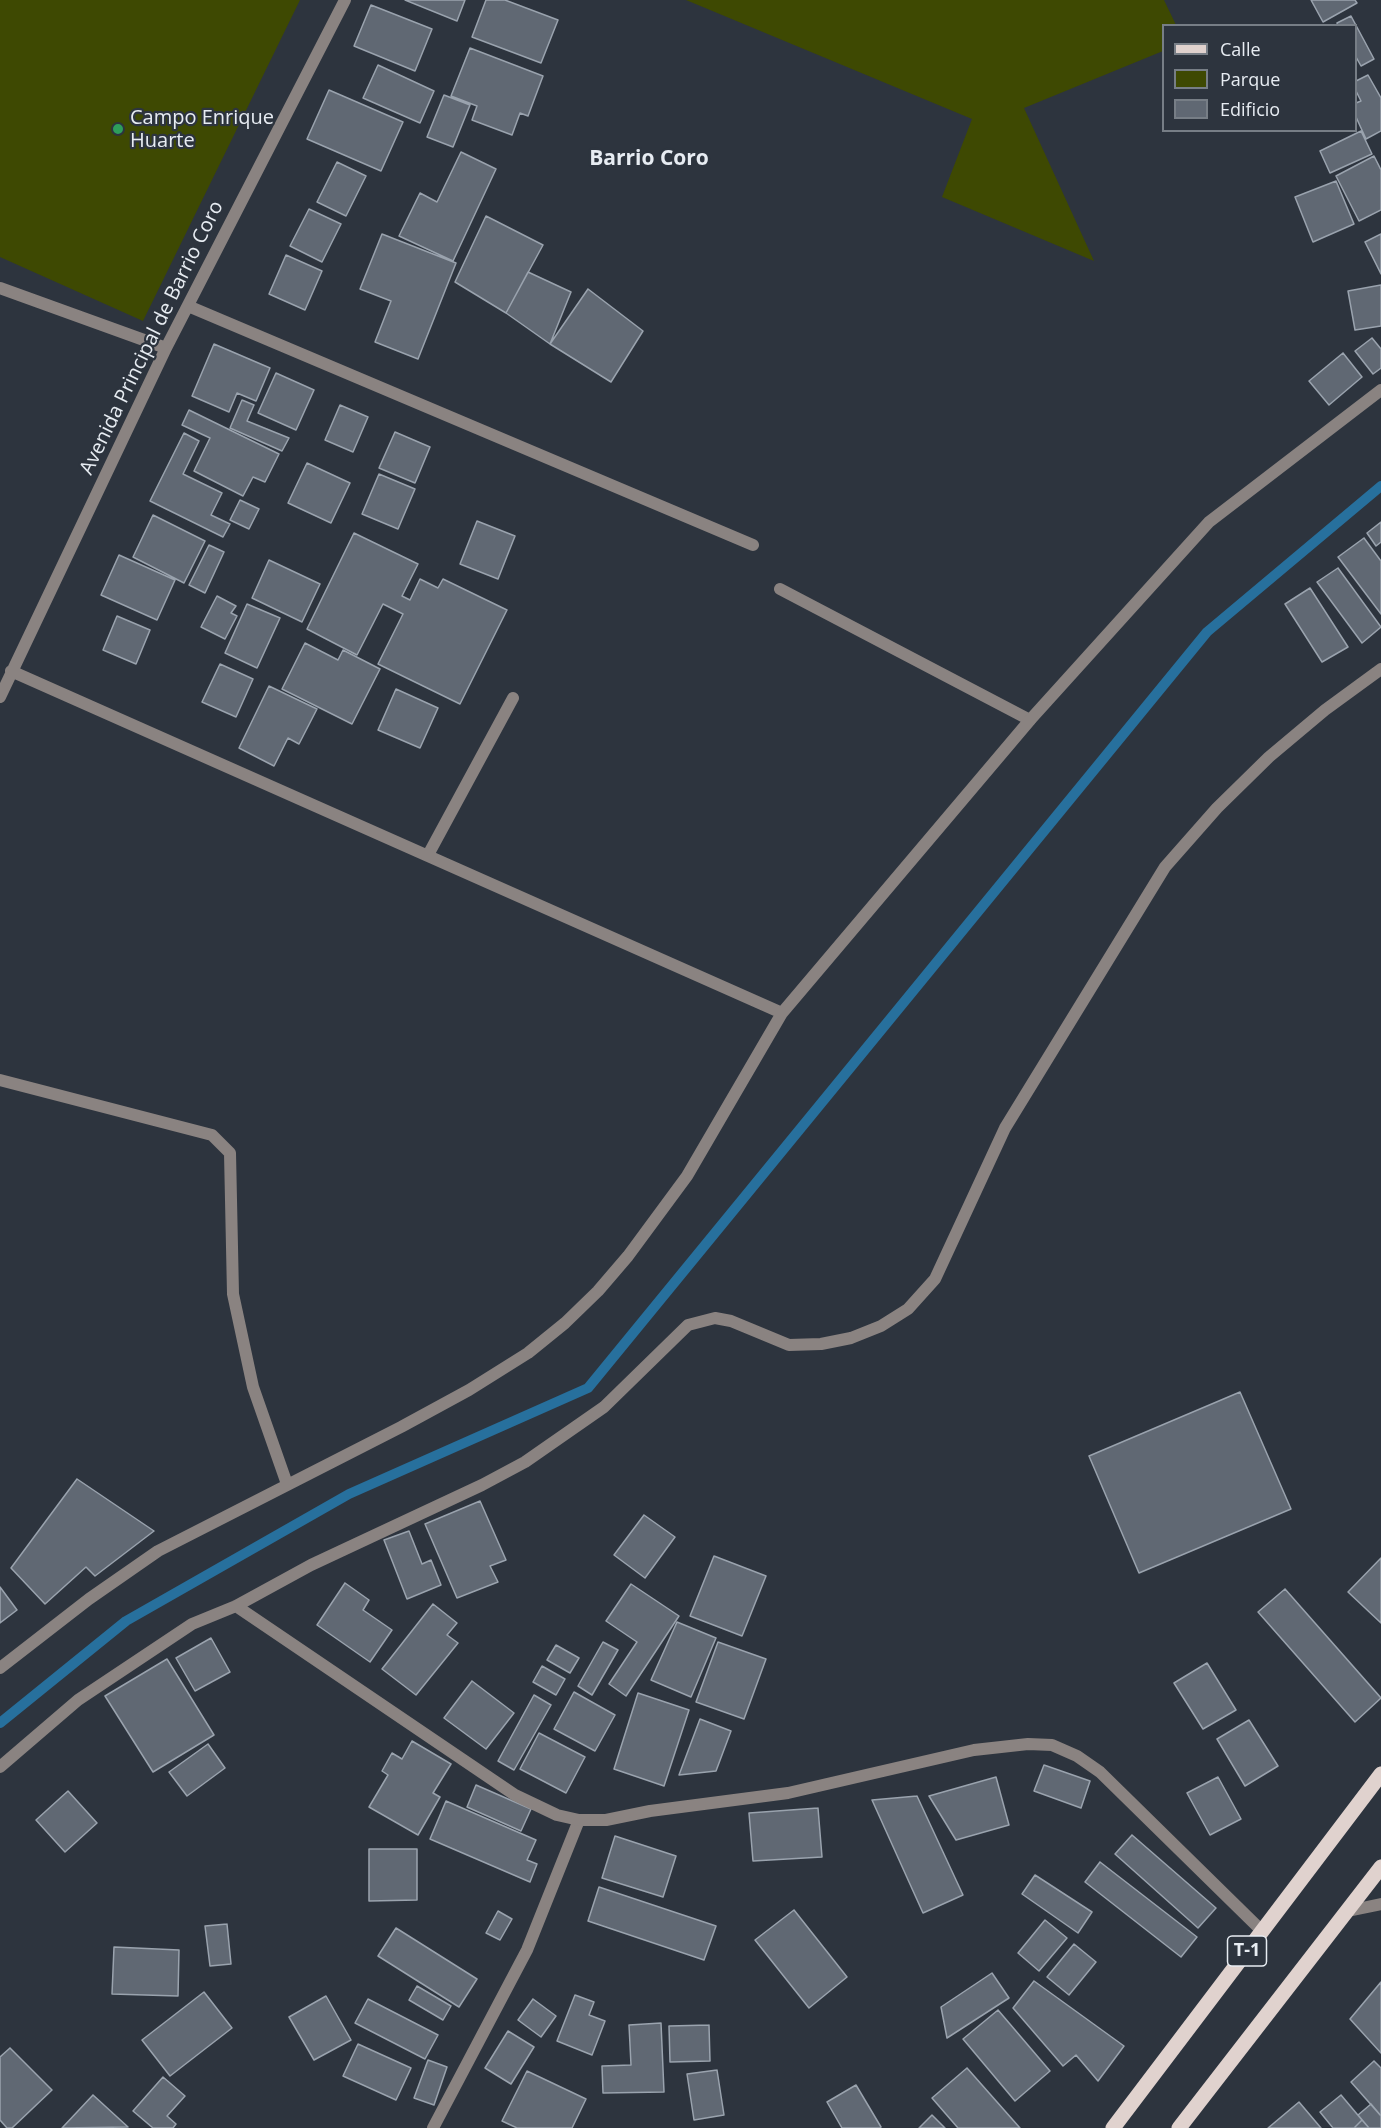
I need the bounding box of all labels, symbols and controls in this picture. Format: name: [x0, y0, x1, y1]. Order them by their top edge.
legend: [1162, 24, 1357, 132]
text: Calle: [1220, 37, 1261, 61]
text: Parque: [1220, 67, 1280, 91]
text: Edificio: [1220, 97, 1280, 121]
place label: Campo Enrique Huarte: [130, 106, 274, 153]
marker: Campo Enrique Huarte: [111, 122, 125, 136]
district label: Barrio Coro: [589, 146, 709, 172]
street label: Avenida Principal de Barrio Coro: [75, 197, 229, 479]
road number: T-1: [1228, 1936, 1266, 1966]

